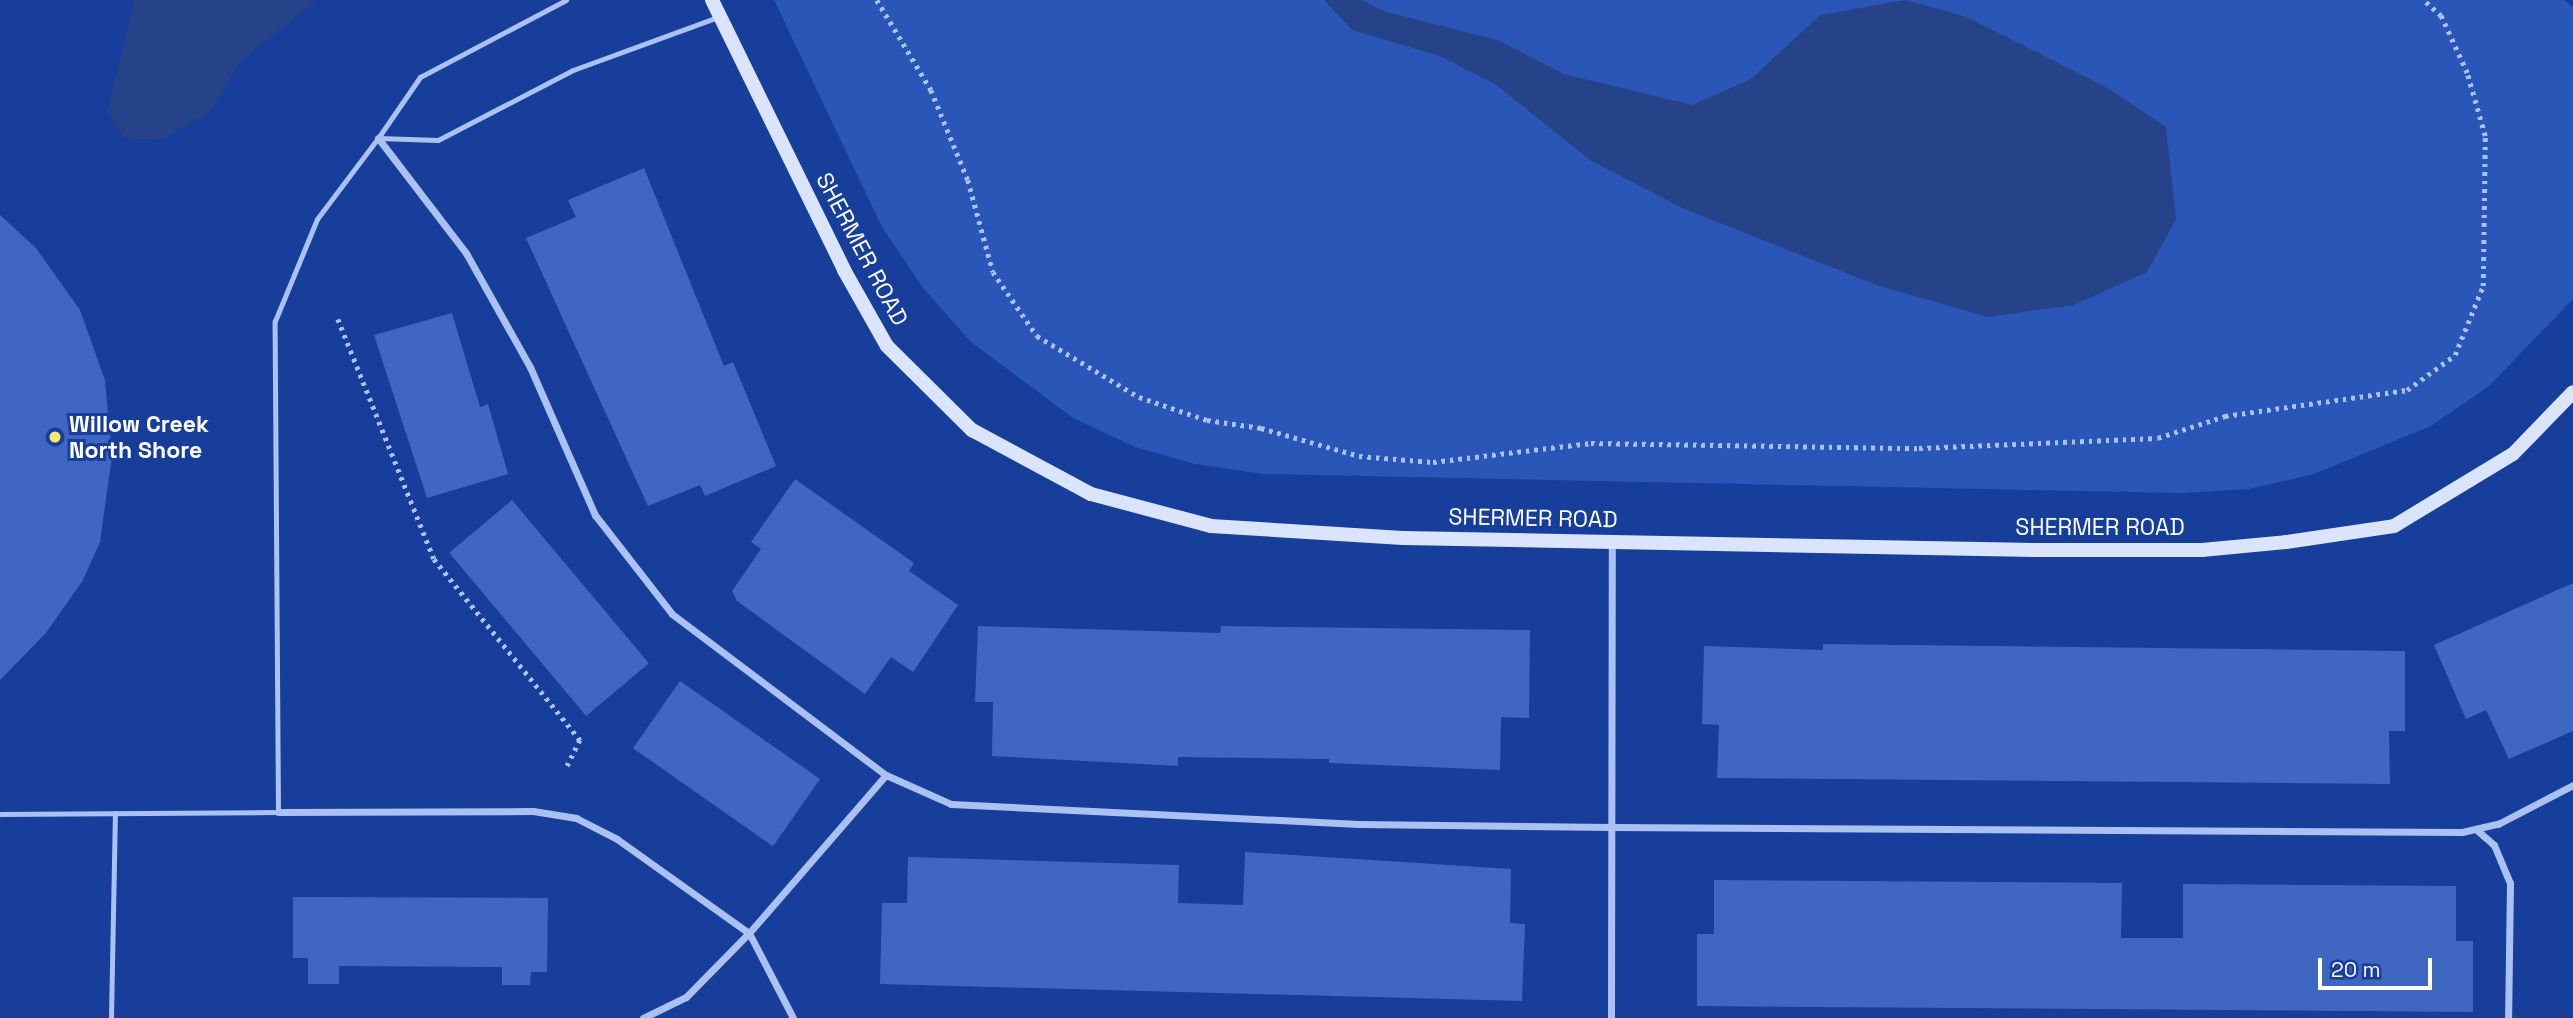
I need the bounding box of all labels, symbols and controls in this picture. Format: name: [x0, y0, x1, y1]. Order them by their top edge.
street label: SHERMER ROAD: [810, 168, 914, 330]
place label: Willow Creek North Shore: [69, 410, 209, 464]
marker: Willow Creek North Shore: [47, 429, 63, 445]
street label: SHERMER ROAD: [1448, 503, 1618, 533]
street label: SHERMER ROAD: [2015, 513, 2185, 541]
scale bar: [2321, 944, 2435, 988]
text: 20 m: [2331, 956, 2381, 983]

